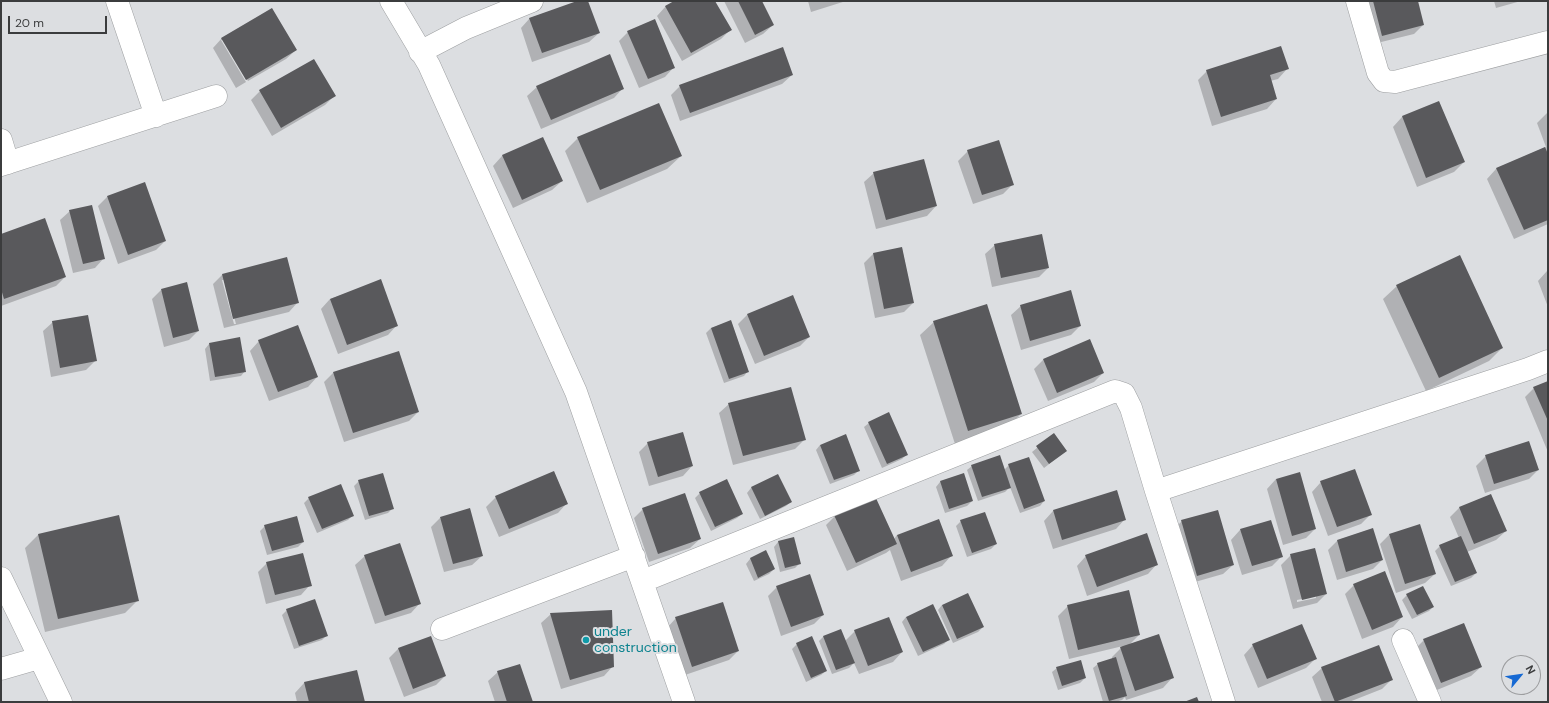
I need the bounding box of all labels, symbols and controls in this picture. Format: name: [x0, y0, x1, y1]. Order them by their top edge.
scale bar: [10, 8, 109, 34]
text: 20 m: [15, 15, 44, 31]
place label: under construction: [594, 624, 677, 656]
marker: under construction: [581, 635, 591, 645]
north arrow: [1501, 655, 1541, 695]
text: N: [1523, 663, 1539, 677]

